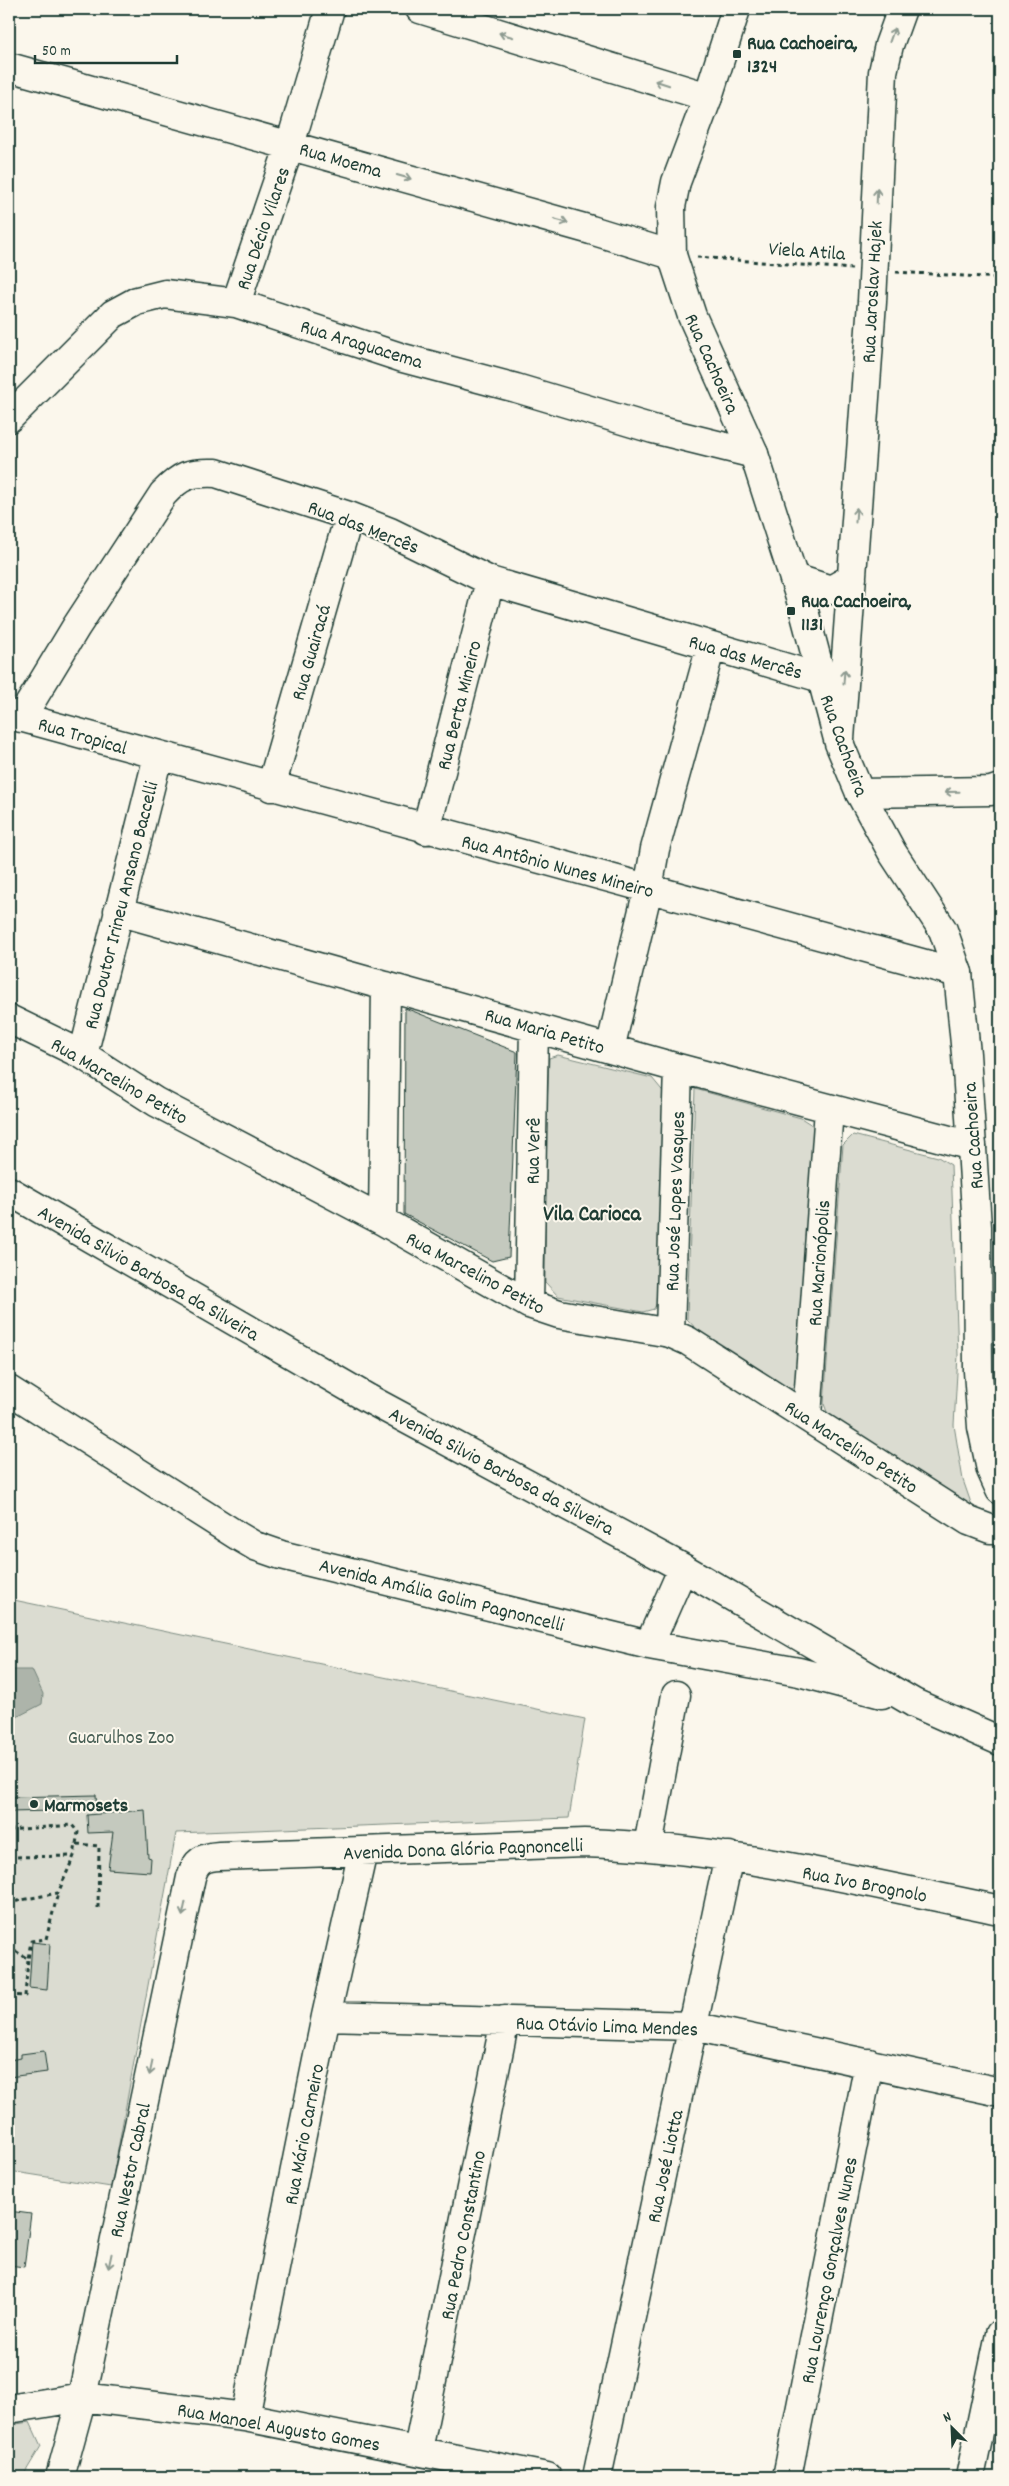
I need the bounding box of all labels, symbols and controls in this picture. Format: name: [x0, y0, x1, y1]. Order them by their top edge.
one-way arrow: [888, 27, 897, 43]
one-way arrow: [499, 30, 515, 39]
place label: Rua Cachoeira, 1324: [747, 31, 858, 82]
scale bar: [35, 32, 178, 64]
text: 50 m: [42, 41, 71, 63]
marker: Rua Cachoeira, 1324: [731, 48, 743, 60]
one-way arrow: [654, 77, 670, 87]
street label: Rua Moema: [296, 137, 385, 187]
street label: Rua Décio Vilares: [231, 164, 299, 294]
one-way arrow: [396, 172, 412, 182]
one-way arrow: [872, 188, 881, 204]
one-way arrow: [552, 217, 568, 226]
street label: Rua Jaroslav Hajek: [856, 220, 892, 364]
street label: Viela Atila: [767, 236, 847, 270]
street label: Rua Cachoeira: [676, 310, 745, 419]
street label: Rua Araguacema: [296, 314, 426, 378]
street label: Rua das Mercês: [303, 495, 423, 563]
one-way arrow: [852, 507, 861, 523]
place label: Rua Cachoeira, 1131: [801, 589, 912, 640]
street label: Rua Guairacá: [286, 601, 340, 704]
marker: Rua Cachoeira, 1131: [785, 605, 797, 617]
street label: Rua das Mercês: [685, 629, 805, 688]
street label: Rua Berta Mineiro: [431, 638, 491, 774]
one-way arrow: [840, 669, 849, 685]
street label: Rua Cachoeira: [811, 691, 874, 802]
street label: Rua Tropical: [34, 712, 130, 764]
street label: Rua Doutor Irineu Ansano Baccelli: [79, 779, 167, 1033]
one-way arrow: [944, 787, 960, 797]
street label: Rua Antônio Nunes Mineiro: [458, 829, 657, 907]
street label: Rua Maria Petito: [481, 1002, 608, 1063]
street label: Rua Marcelino Petito: [45, 1032, 192, 1133]
street label: Rua Cachoeira: [957, 1081, 993, 1190]
street label: Rua José Lopes Vasques: [660, 1110, 694, 1292]
street label: Rua Verê: [520, 1117, 550, 1185]
street label: Rua Marionópolis: [803, 1199, 839, 1327]
street label: Avenida Silvio Barbosa da Silveira: [32, 1200, 264, 1350]
district label: Vila Carioca: [543, 1200, 641, 1231]
street label: Rua Marcelino Petito: [400, 1226, 549, 1323]
street label: Rua Marcelino Petito: [778, 1395, 923, 1502]
street label: Avenida Silvio Barbosa da Silveira: [383, 1401, 619, 1544]
street label: Avenida Amália Golim Pagnoncelli: [316, 1553, 567, 1641]
park label: Guarulhos Zoo: [68, 1725, 174, 1753]
place label: Marmosets: [44, 1793, 128, 1821]
marker: Marmosets: [28, 1798, 40, 1810]
street label: Avenida Dona Glória Pagnoncelli: [343, 1833, 584, 1869]
street label: Rua Ivo Brognolo: [800, 1860, 929, 1912]
one-way arrow: [179, 1900, 188, 1916]
street label: Rua Otávio Lima Mendes: [515, 2011, 699, 2045]
one-way arrow: [145, 2059, 155, 2075]
street label: Rua Mário Carneiro: [279, 2061, 333, 2208]
street label: Rua Nestor Cabral: [104, 2100, 160, 2241]
street label: Rua José Liotta: [641, 2107, 693, 2226]
street label: Rua Pedro Constantino: [435, 2148, 495, 2323]
street label: Rua Lourenço Gonçalves Nunes: [795, 2155, 867, 2386]
one-way arrow: [105, 2253, 114, 2269]
street label: Rua Manoel Augusto Gomes: [175, 2397, 382, 2461]
north arrow: [926, 2404, 976, 2454]
text: N: [940, 2407, 955, 2428]

